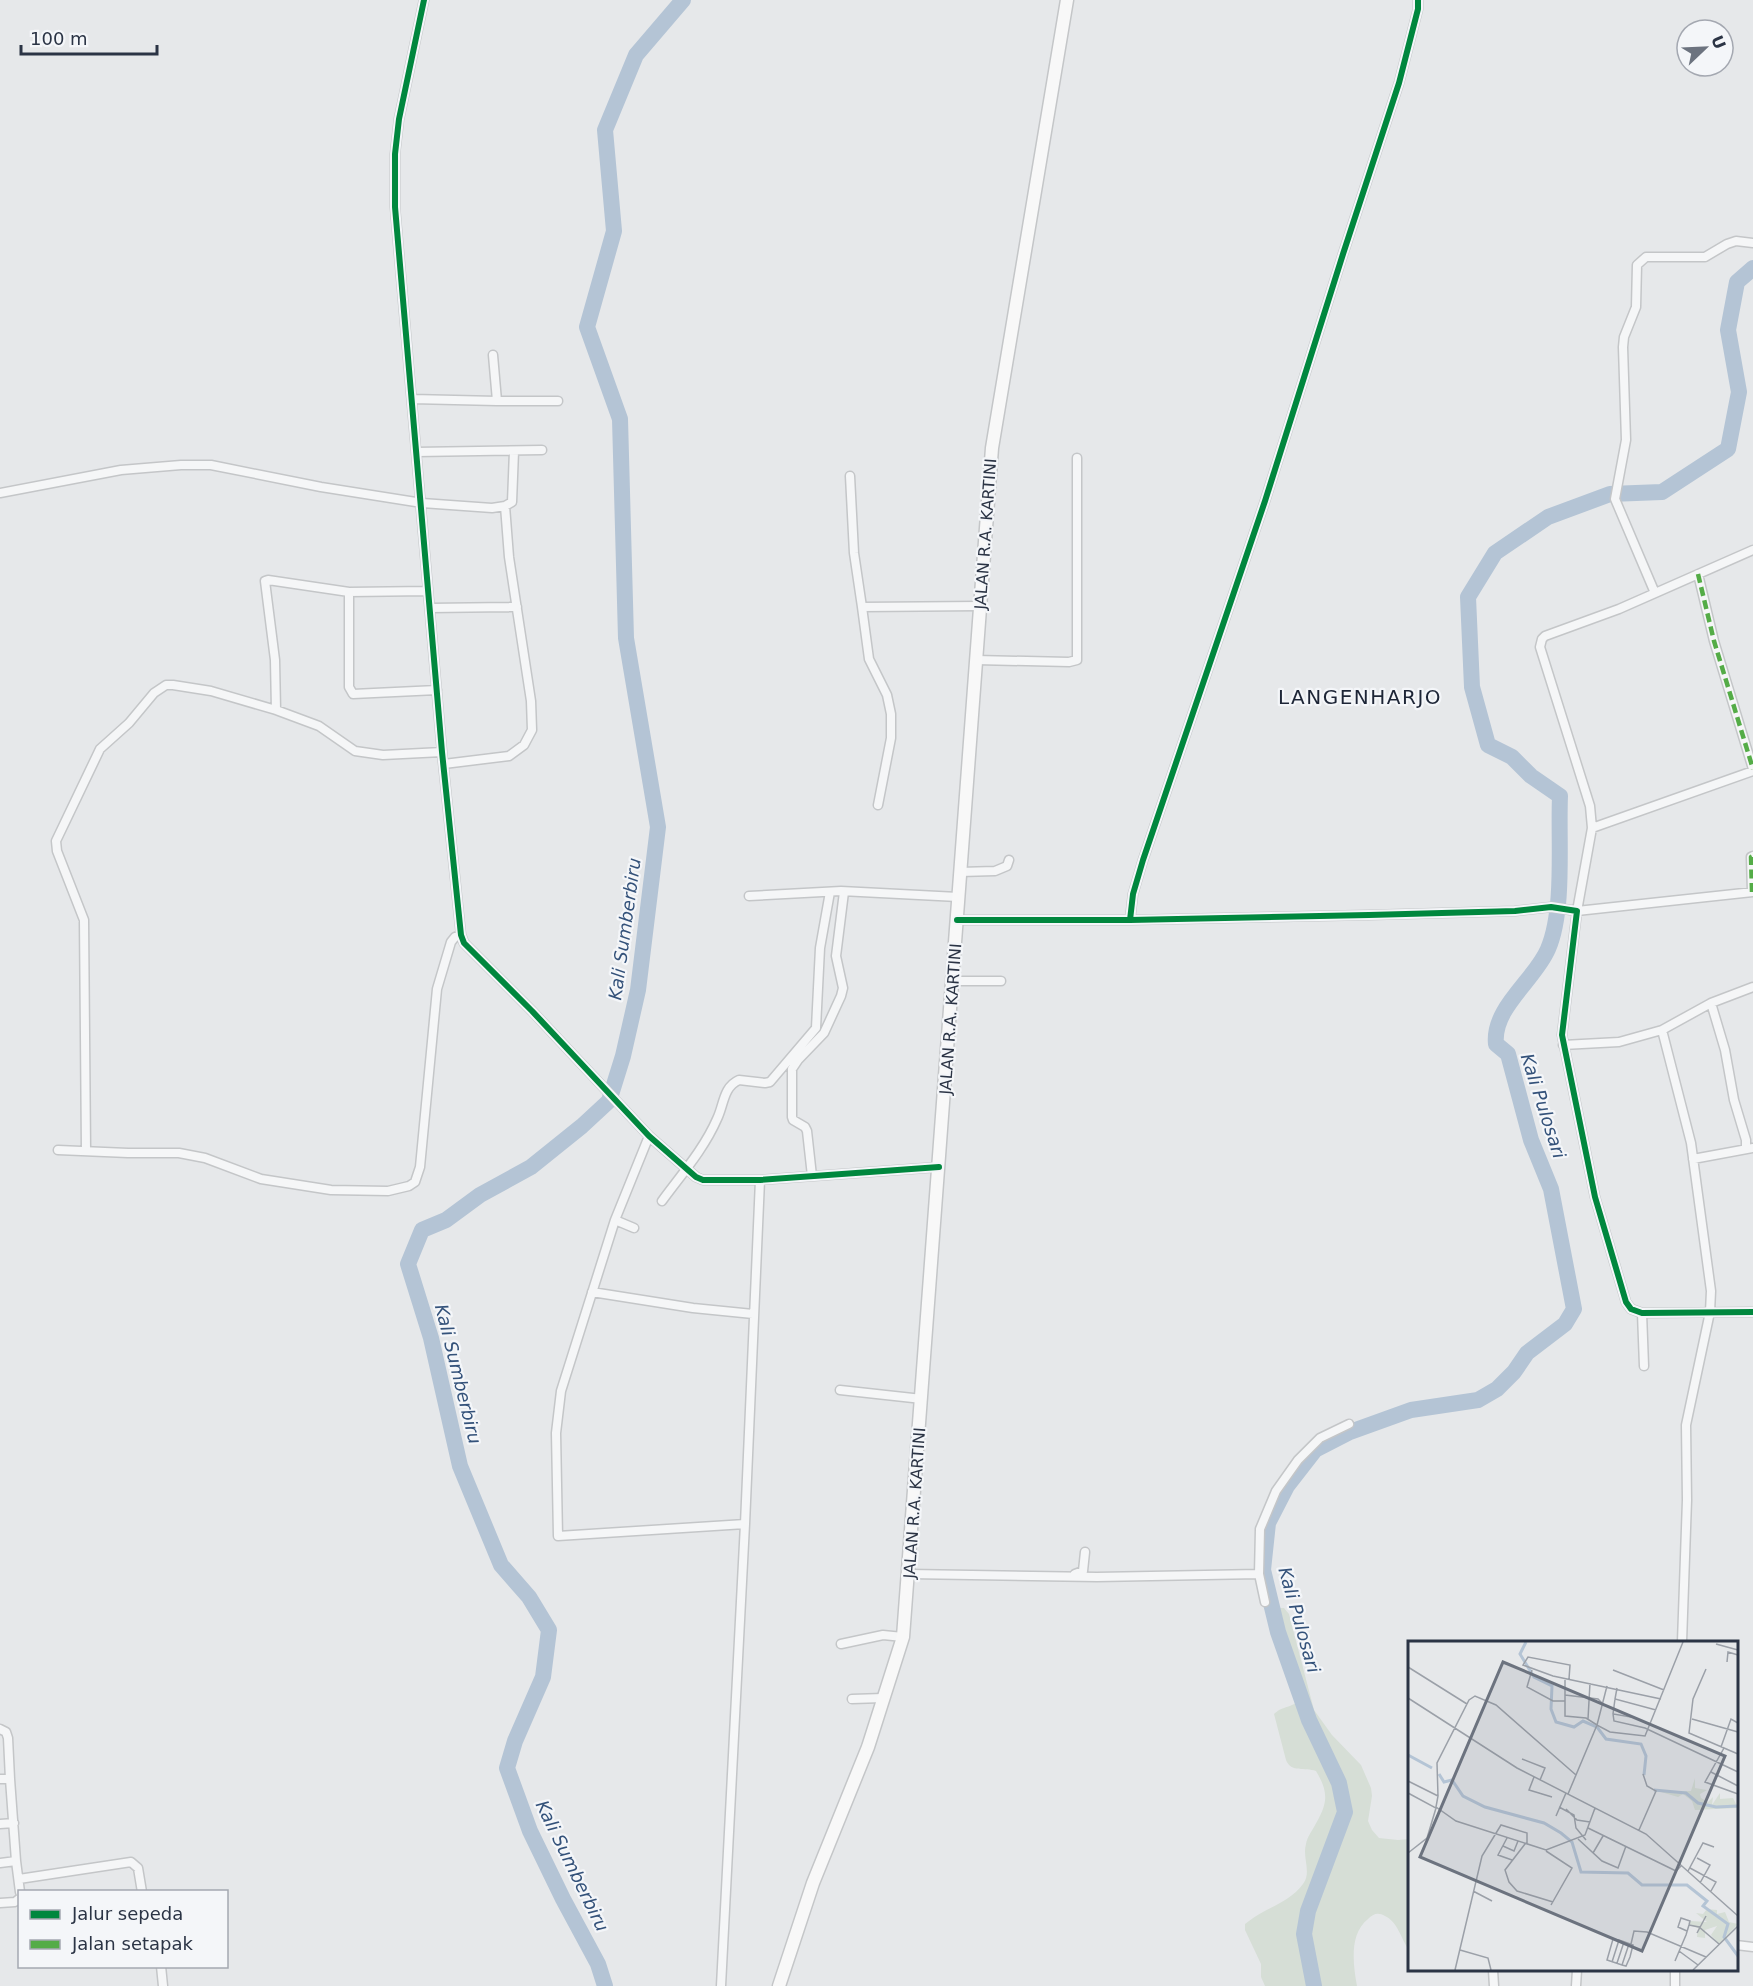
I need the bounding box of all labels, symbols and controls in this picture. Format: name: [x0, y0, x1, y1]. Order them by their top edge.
scale bar: [21, 18, 158, 56]
north arrow: [1675, 18, 1735, 78]
text: 100 m: [30, 28, 88, 49]
text: U: [1707, 33, 1730, 52]
street label: JALAN R.A. KARTINI: [971, 458, 1000, 611]
district label: LANGENHARJO: [1278, 685, 1442, 709]
water label: Kali Sumberbiru: [604, 856, 645, 1001]
street label: JALAN R.A. KARTINI: [936, 943, 965, 1096]
water label: Kali Pulosari: [1517, 1051, 1570, 1161]
water label: Kali Sumberbiru: [431, 1302, 486, 1446]
street label: JALAN R.A. KARTINI: [900, 1427, 929, 1580]
water label: Kali Pulosari: [1274, 1565, 1325, 1675]
inset map: [1408, 1641, 1738, 1971]
water label: Kali Sumberbiru: [532, 1797, 613, 1935]
legend: [18, 1890, 228, 1968]
text: Jalur sepeda: [71, 1903, 183, 1924]
text: Jalan setapak: [71, 1933, 193, 1954]

